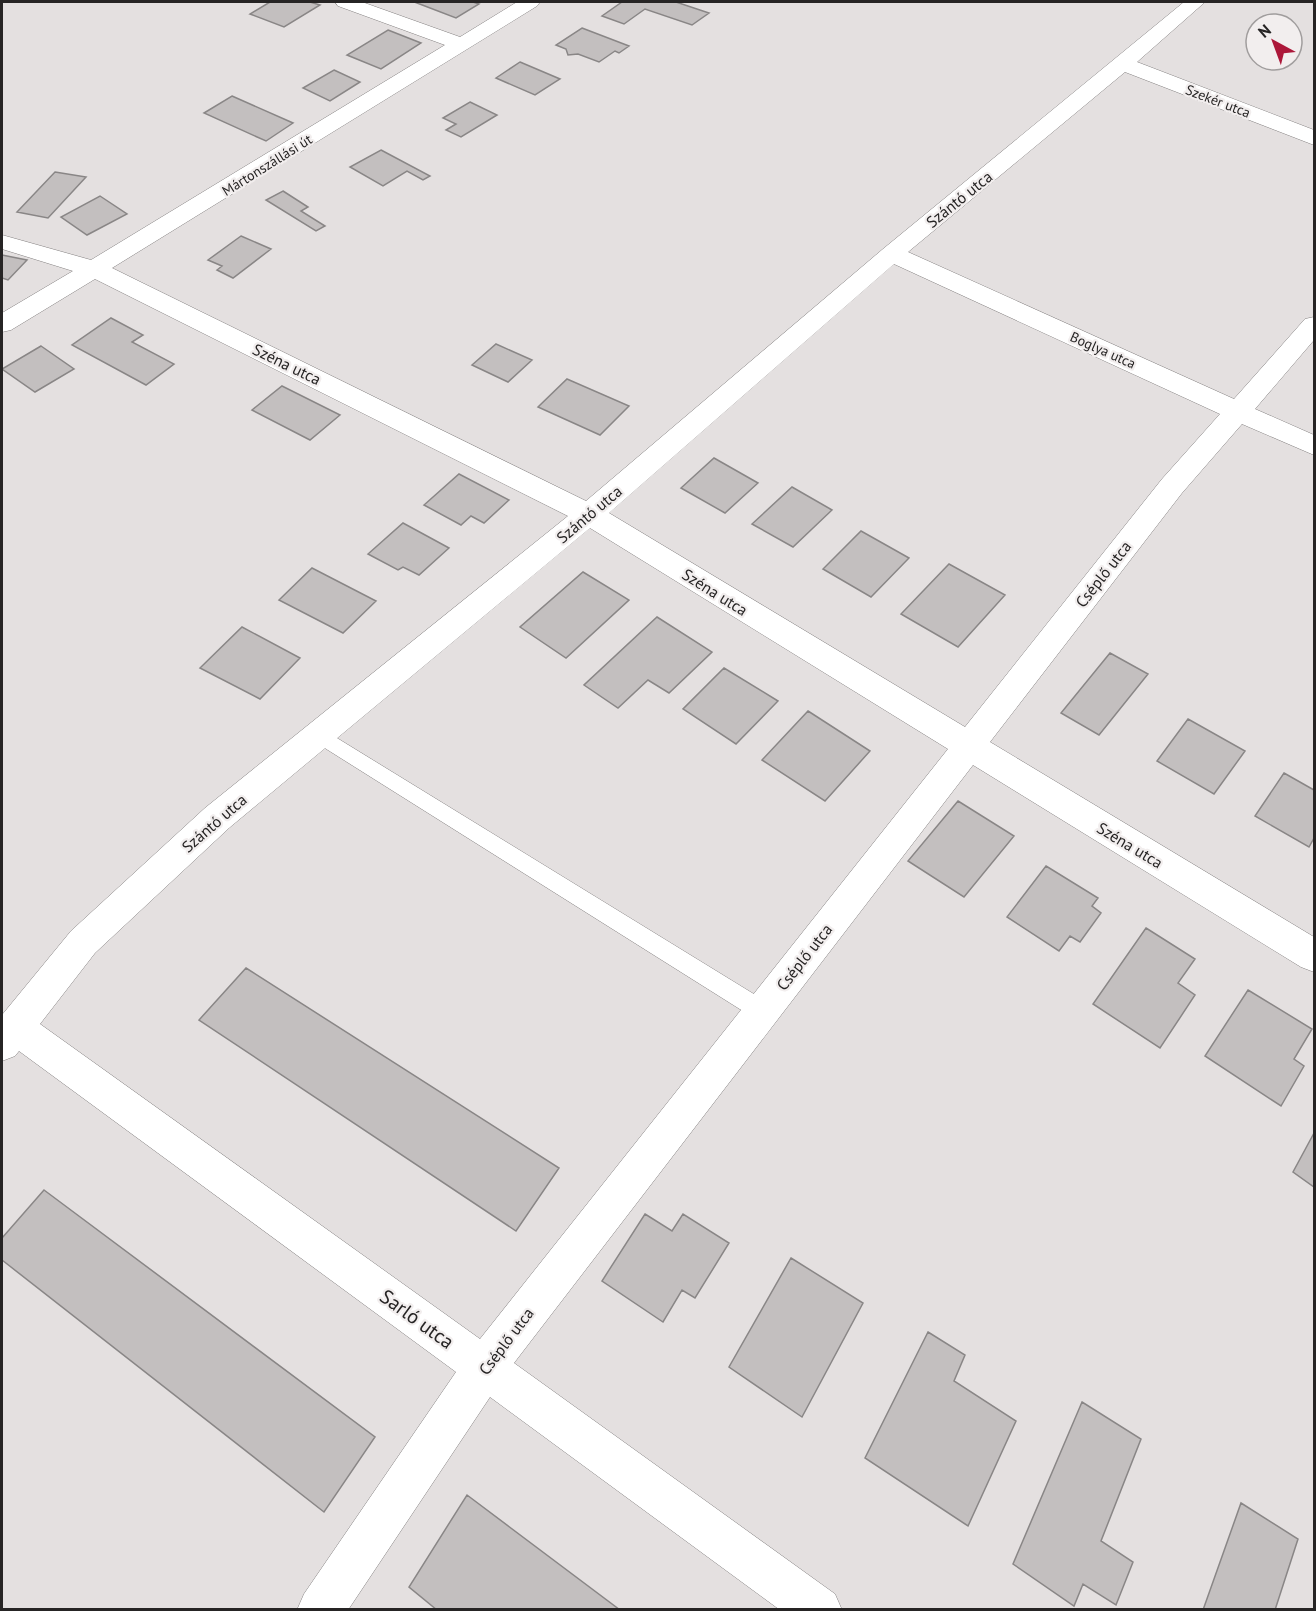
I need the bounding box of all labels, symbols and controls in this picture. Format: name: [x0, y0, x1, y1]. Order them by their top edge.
north arrow: [1244, 12, 1304, 72]
text: N: [1254, 20, 1275, 42]
street label: Szekér utca: [1183, 80, 1253, 122]
street label: Mártonszállási út: [219, 130, 316, 200]
street label: Szántó utca: [922, 166, 996, 232]
street label: Boglya utca: [1067, 328, 1139, 372]
street label: Széna utca: [250, 339, 324, 389]
street label: Szántó utca: [552, 481, 626, 547]
street label: Cséplő utca: [1071, 537, 1135, 611]
street label: Széna utca: [679, 564, 751, 620]
street label: Szántó utca: [177, 789, 251, 857]
street label: Széna utca: [1093, 817, 1167, 873]
street label: Cséplő utca: [772, 920, 836, 994]
street label: Sarló utca: [375, 1283, 459, 1355]
street label: Cséplő utca: [474, 1303, 538, 1379]

